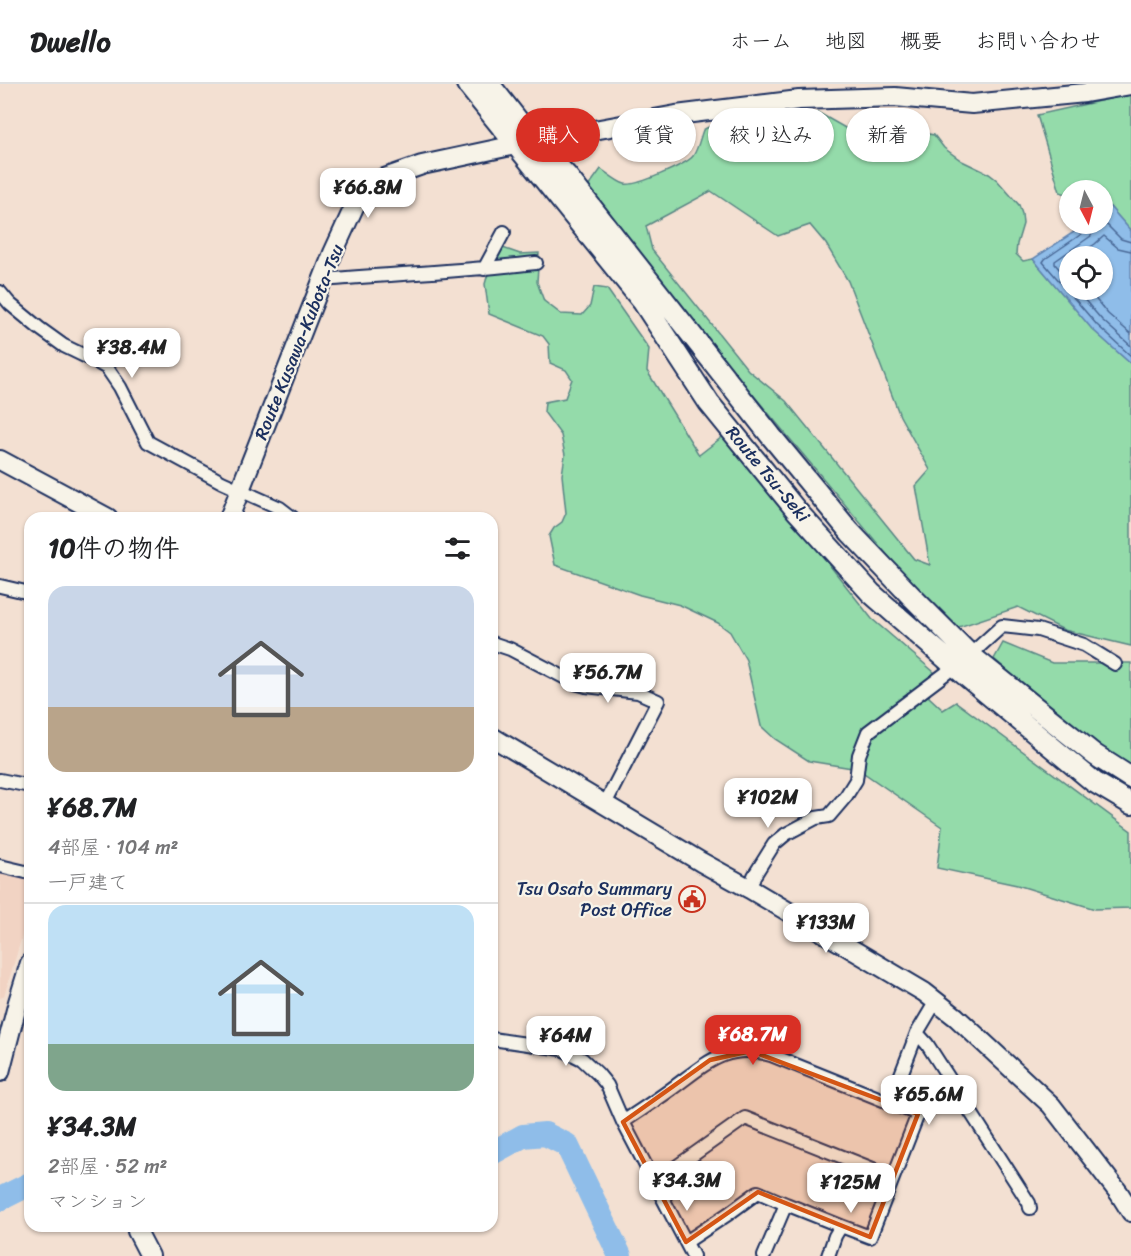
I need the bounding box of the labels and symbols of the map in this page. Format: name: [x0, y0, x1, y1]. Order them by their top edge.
pin: ¥66.8M: [319, 168, 417, 219]
north arrow: [1059, 180, 1113, 234]
street label: Route Kusawa-Kubota-Tsu: [245, 239, 353, 445]
pin: ¥38.4M: [83, 328, 181, 379]
street label: Route Tsu-Seki: [718, 418, 819, 530]
pin: ¥56.7M: [559, 653, 657, 704]
pin: ¥102M: [726, 778, 810, 829]
place label: Tsu Osato Summary Post Office: [517, 873, 673, 926]
public building icon: Tsu Osato Summary Post Office: [677, 884, 707, 914]
pin: ¥133M: [784, 903, 868, 954]
pin: ¥68.7M: [704, 1015, 802, 1066]
pin: ¥64M: [530, 1016, 602, 1067]
pin: ¥65.6M: [880, 1075, 978, 1126]
pin: ¥34.3M: [638, 1161, 736, 1212]
pin: ¥125M: [809, 1163, 893, 1214]

